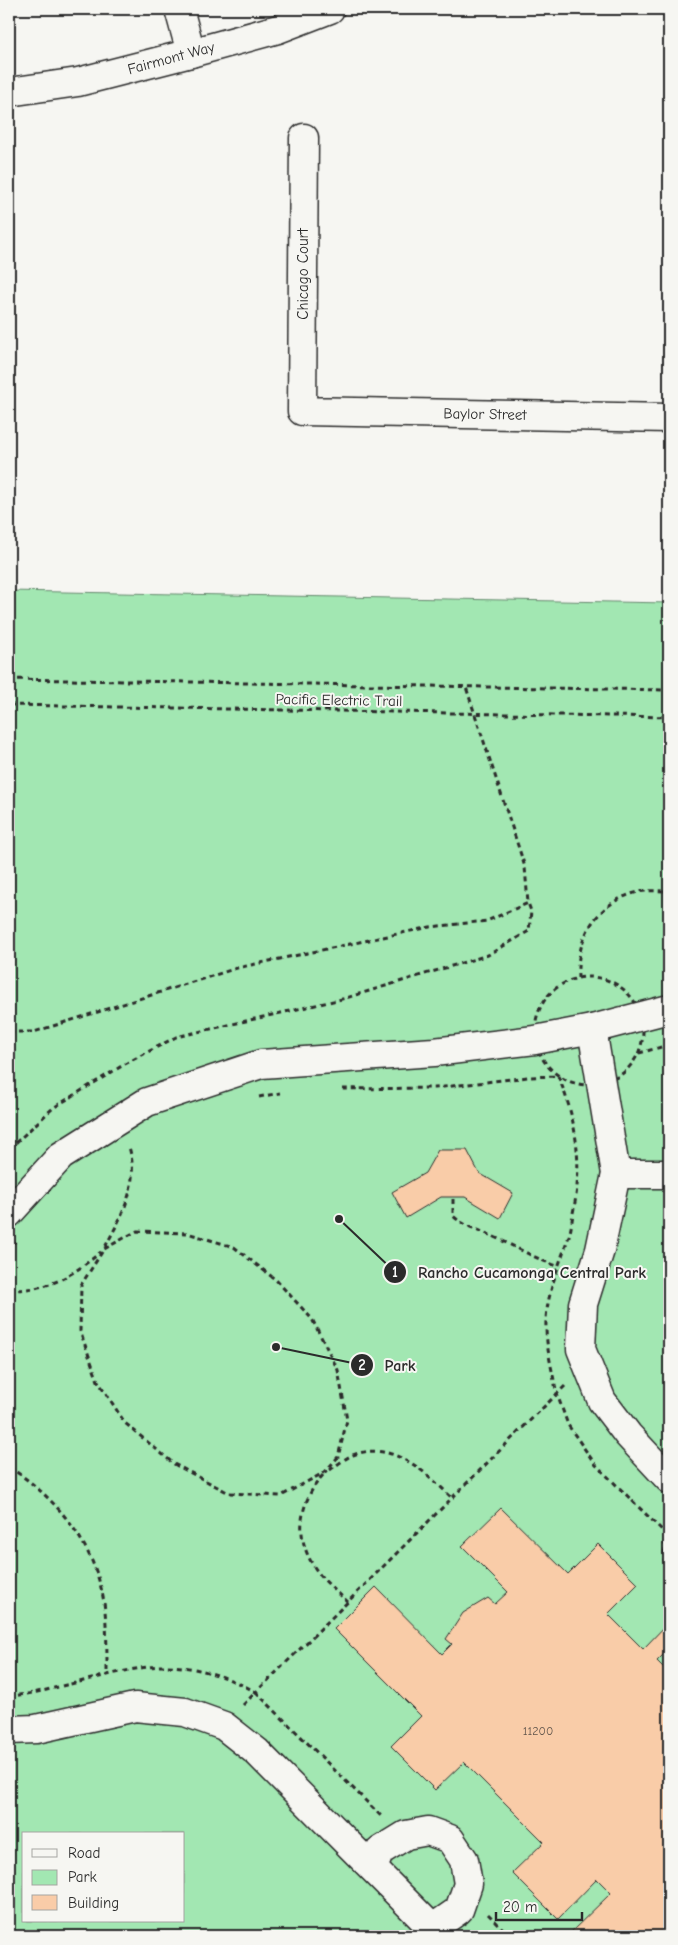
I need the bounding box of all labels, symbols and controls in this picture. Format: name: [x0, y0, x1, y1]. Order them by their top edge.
street label: Fairmont Way: [126, 38, 217, 78]
street label: Chicago Court: [294, 228, 312, 320]
street label: Baylor Street: [443, 404, 528, 424]
street label: Pacific Electric Trail: [275, 690, 403, 710]
callout: Rancho Cucamonga Central Park: [383, 1257, 656, 1288]
text: 1: [392, 1263, 398, 1281]
text: Rancho Cucamonga Central Park: [418, 1264, 646, 1282]
callout: Park: [350, 1350, 426, 1381]
text: 2: [358, 1356, 366, 1374]
text: Park: [384, 1357, 416, 1375]
house number: 11200: [523, 1724, 553, 1738]
legend: [22, 1832, 185, 1922]
text: Road: [68, 1844, 100, 1862]
text: Park: [68, 1868, 97, 1886]
scale bar: [496, 1890, 582, 1922]
text: Building: [68, 1894, 119, 1912]
text: 20 m: [503, 1898, 537, 1916]

